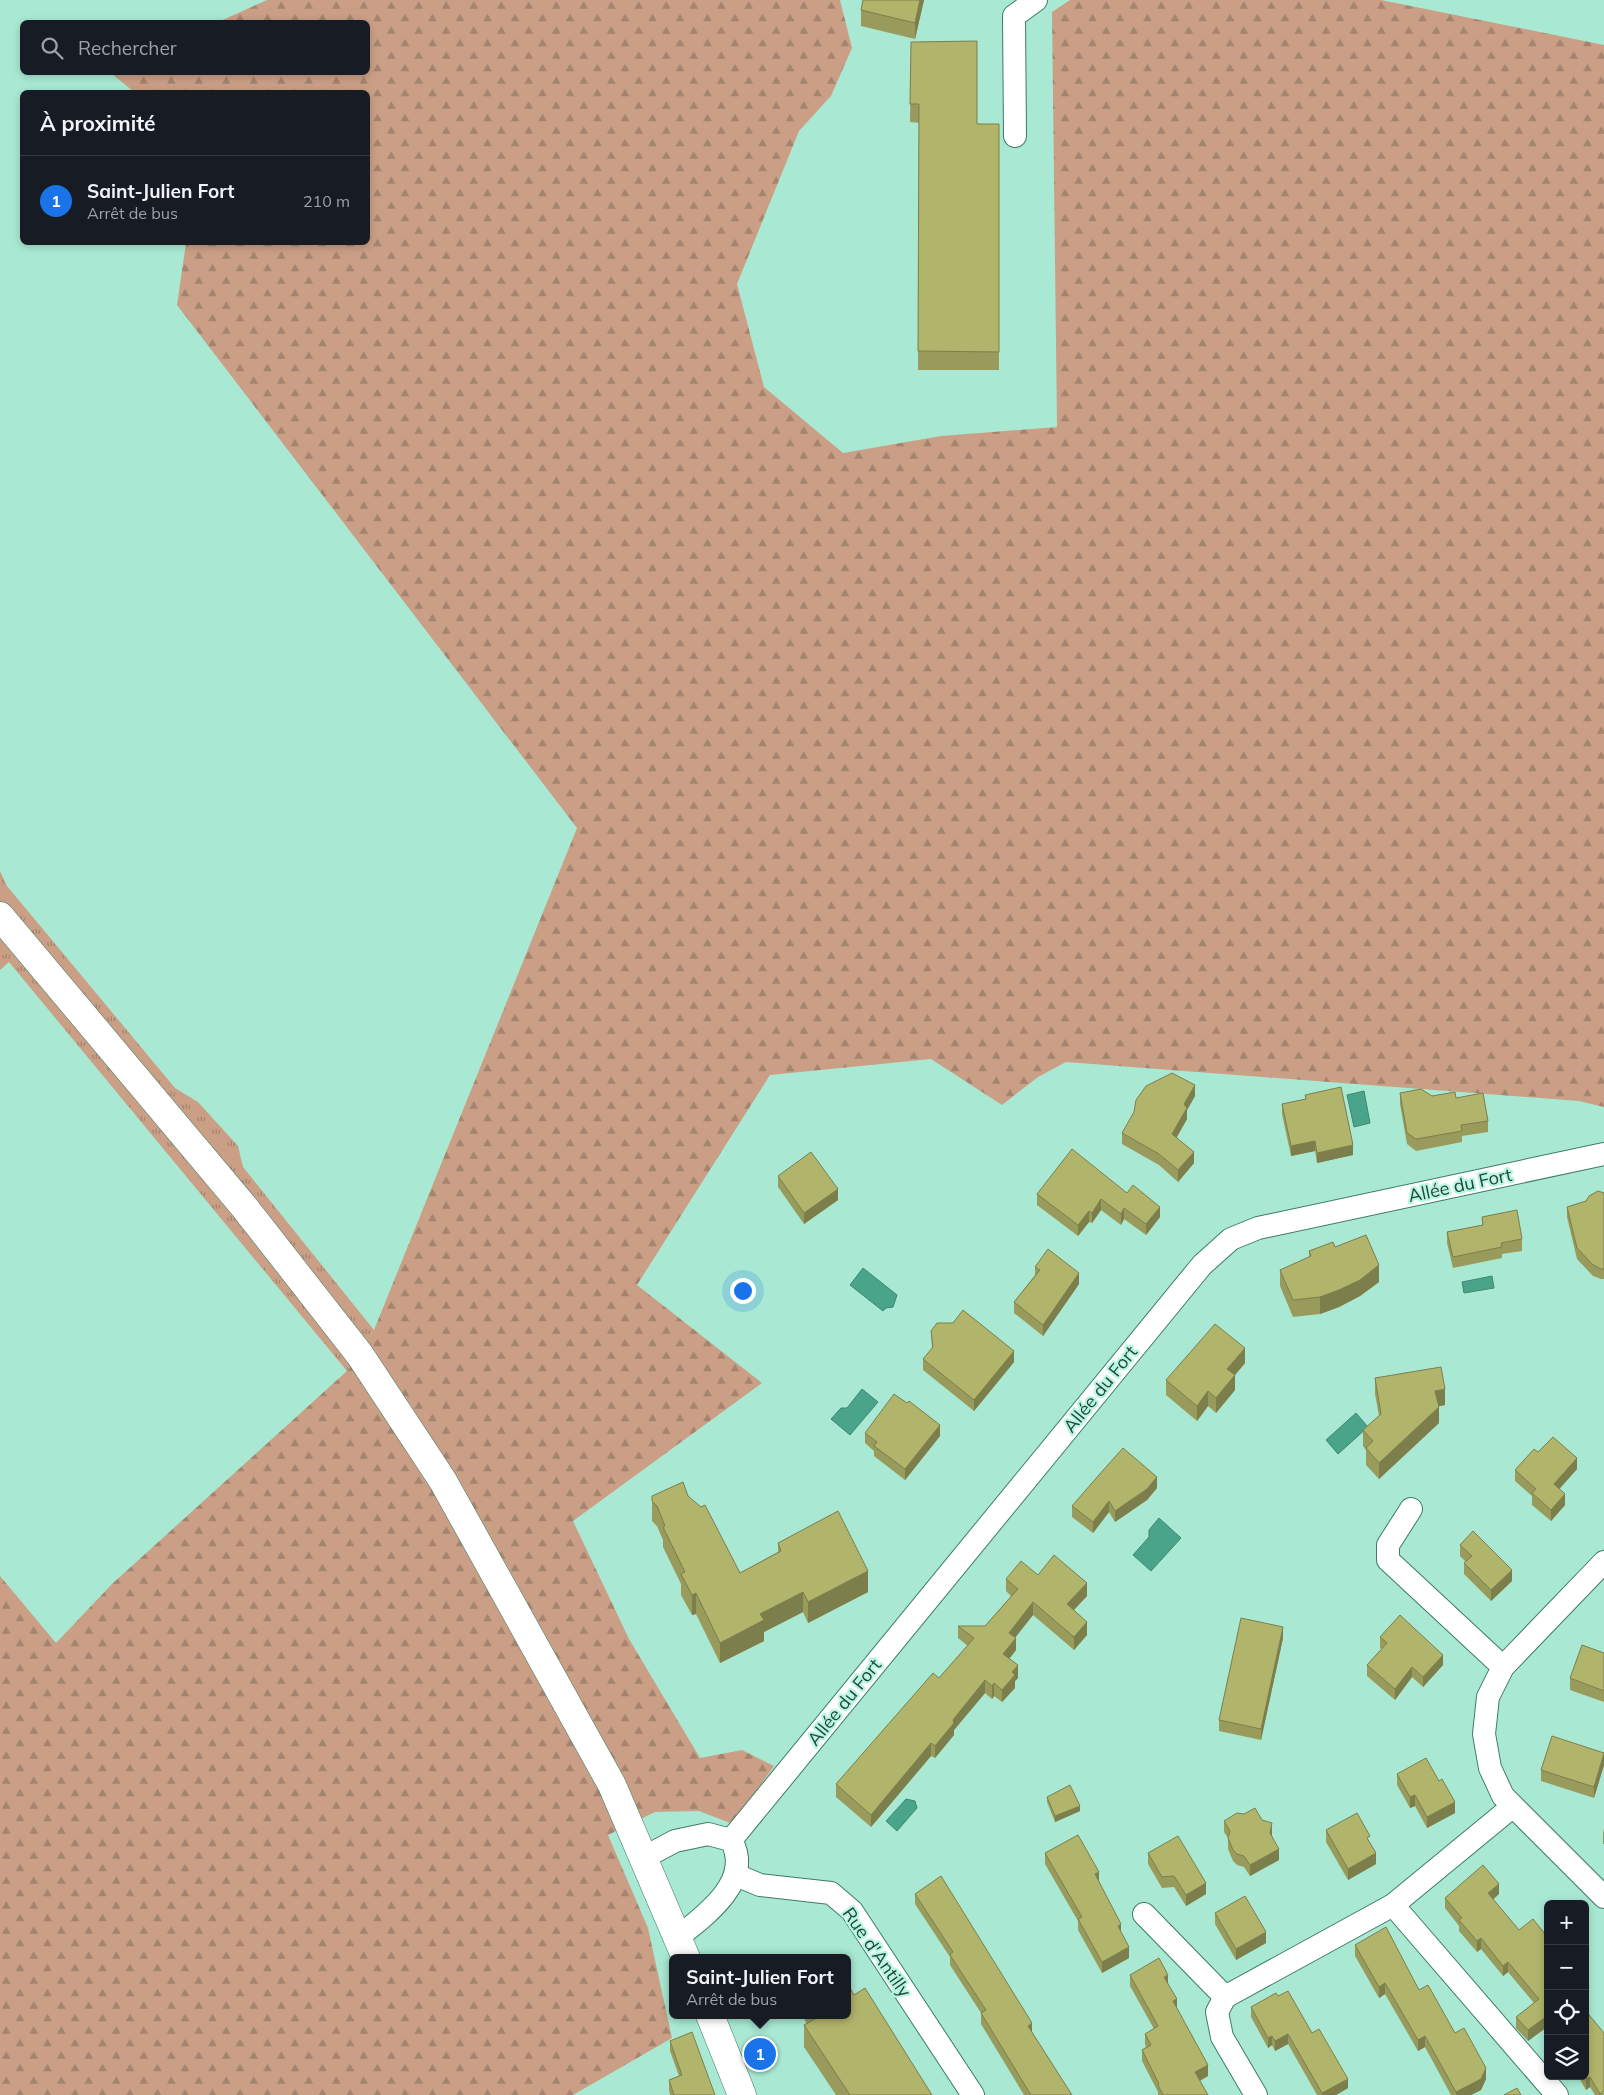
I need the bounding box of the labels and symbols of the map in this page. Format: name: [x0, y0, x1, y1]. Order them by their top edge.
street label: Allée du Fort: [1406, 1163, 1514, 1207]
your location: [730, 1278, 756, 1304]
street label: Allée du Fort: [1058, 1341, 1142, 1437]
street label: Allée du Fort: [802, 1654, 886, 1750]
street label: Rue d'Antilly: [838, 1903, 917, 2002]
pin: 1: [744, 2035, 776, 2073]

